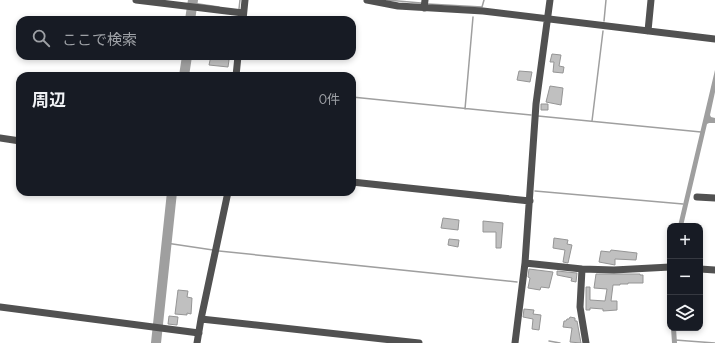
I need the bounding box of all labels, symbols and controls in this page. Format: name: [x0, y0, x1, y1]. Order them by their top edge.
search box: [16, 16, 356, 60]
icon: search: [30, 27, 52, 49]
text: ここで検索: [62, 31, 137, 49]
text: 周辺: [32, 90, 66, 110]
text: 0件: [319, 92, 340, 107]
map controls: [667, 223, 703, 331]
button: +: [667, 223, 703, 259]
button: −: [667, 259, 703, 295]
button: layers: [667, 295, 703, 331]

